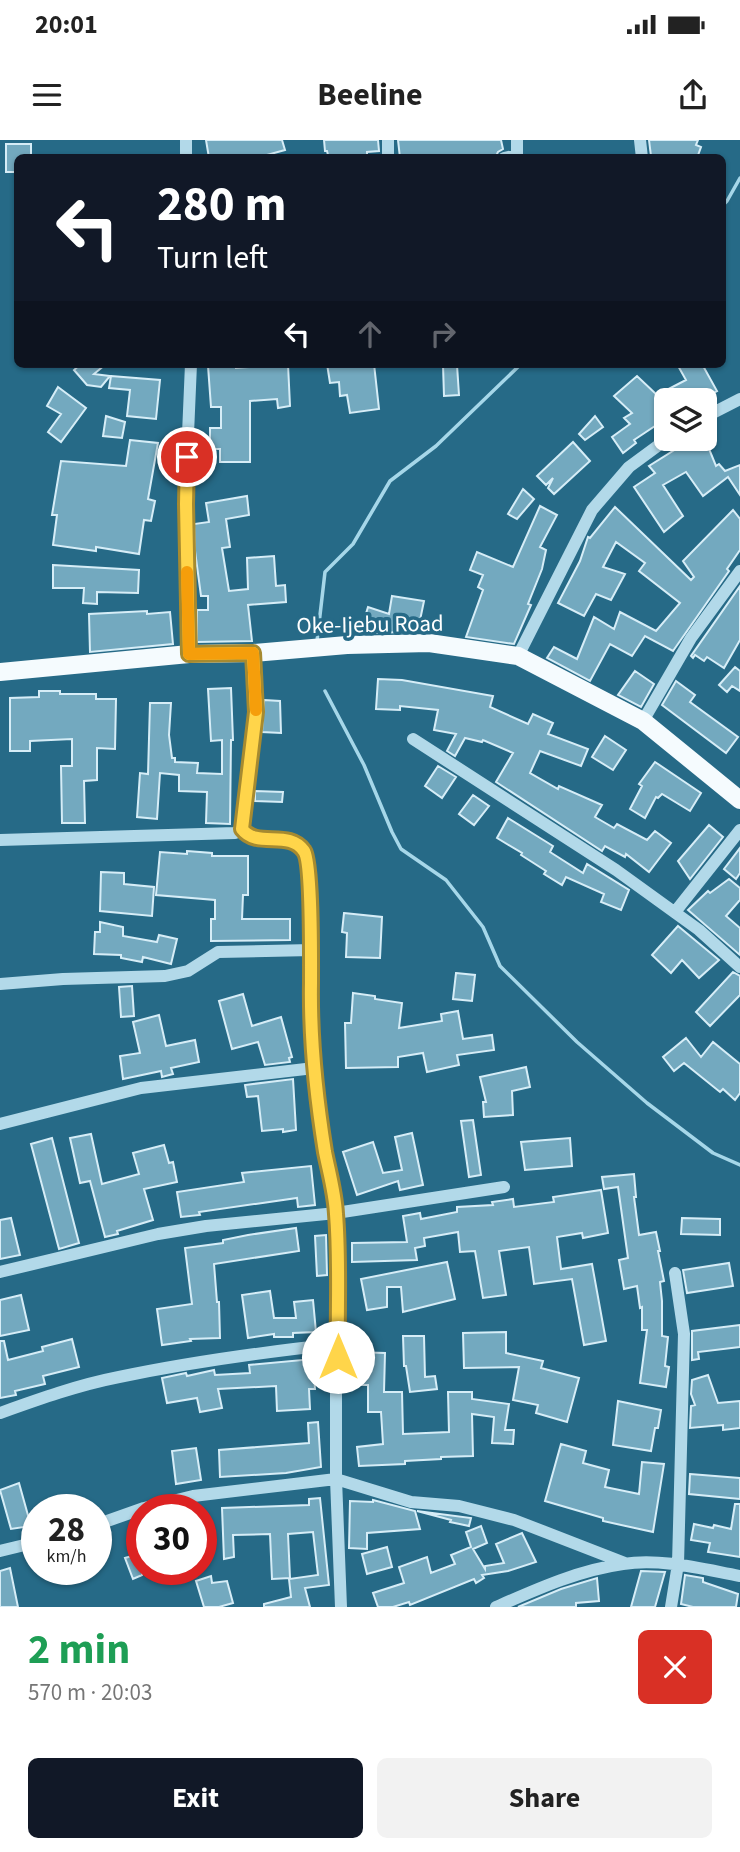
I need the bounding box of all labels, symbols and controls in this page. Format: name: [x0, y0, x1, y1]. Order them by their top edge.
text: 20:01: [35, 6, 98, 43]
text: Beeline: [317, 72, 423, 118]
icon: menu: [28, 76, 66, 114]
icon: share: [674, 76, 712, 114]
text: 280 m: [157, 170, 286, 240]
icon: left: [42, 182, 133, 273]
text: Turn left: [157, 235, 268, 281]
icon: left: [278, 315, 316, 353]
icon: ahead: [351, 315, 389, 353]
icon: right: [424, 315, 462, 353]
map controls: [654, 388, 717, 451]
button: layers: [654, 388, 717, 451]
pin: [157, 427, 217, 487]
icon: arrive: [168, 438, 206, 476]
street label: Oke-Ijebu Road: [296, 607, 444, 642]
position arrow: [301, 1320, 375, 1394]
speed limit sign: 30: [126, 1494, 217, 1585]
text: 28: [48, 1505, 85, 1555]
text: km/h: [47, 1544, 86, 1569]
text: 2 min: [28, 1620, 130, 1680]
button: close: [638, 1630, 712, 1704]
text: 570 m · 20:03: [28, 1676, 152, 1709]
button: Exit: [28, 1758, 363, 1838]
button: Share: [377, 1758, 712, 1838]

